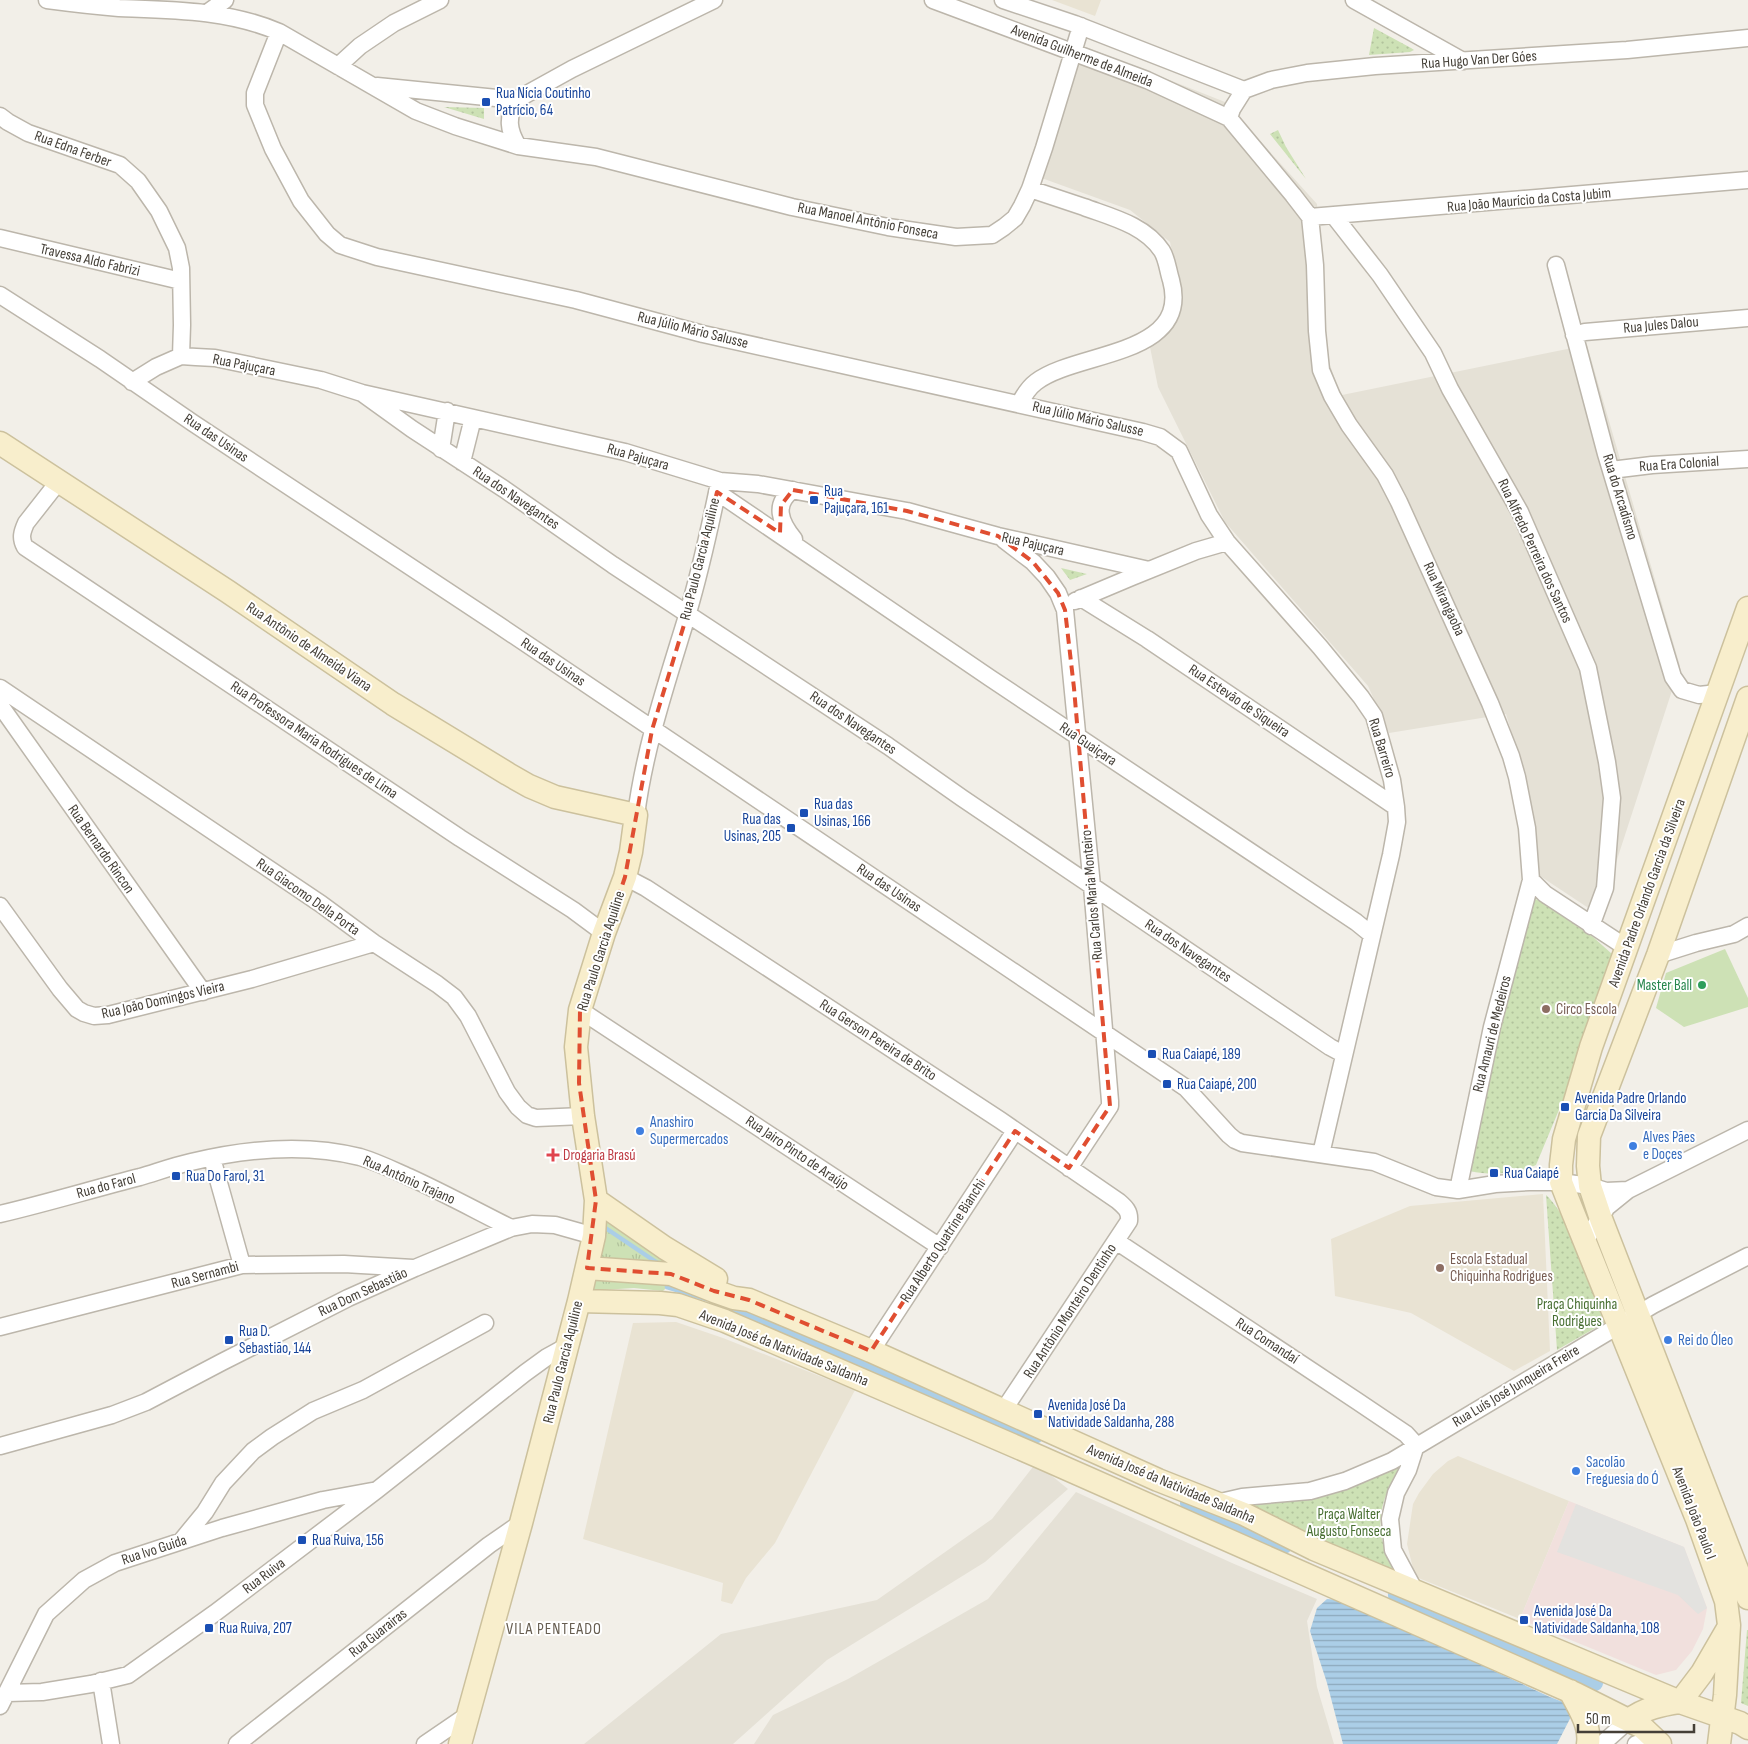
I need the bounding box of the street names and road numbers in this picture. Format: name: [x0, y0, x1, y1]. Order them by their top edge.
street label: Avenida Guilherme de Almeida: [1007, 20, 1156, 92]
street label: Rua Hugo Van Der Góes: [1421, 46, 1537, 74]
street label: Rua Edna Ferber: [32, 126, 115, 172]
street label: Rua João Maurício da Costa Jubim: [1446, 183, 1612, 217]
street label: Rua Manoel Antônio Fonseca: [796, 198, 940, 244]
street label: Travessa Aldo Fabrizi: [38, 239, 142, 281]
street label: Rua Júlio Mário Salusse: [636, 307, 750, 353]
street label: Rua Jules Dalou: [1622, 312, 1700, 338]
street label: Rua Pajuçara: [211, 350, 277, 380]
street label: Rua Júlio Mário Salusse: [1031, 397, 1145, 441]
street label: Rua das Usinas: [180, 409, 252, 467]
street label: Rua Pajuçara: [605, 439, 671, 475]
street label: Rua do Arcadismo: [1598, 452, 1642, 542]
street label: Rua Era Colonial: [1638, 452, 1720, 476]
street label: Rua dos Navegantes: [469, 462, 563, 534]
street label: Rua Alfredo Perreira dos Santos: [1493, 476, 1577, 626]
street label: Rua Paulo Garcia Aquiline: [676, 496, 724, 622]
street label: Rua Pajuçara: [1000, 528, 1066, 560]
street label: Rua Mirangaoba: [1419, 559, 1469, 639]
street label: Rua Antônio de Almeida Viana: [243, 598, 376, 696]
street label: Rua das Usinas: [517, 633, 589, 691]
street label: Rua Estevão de Siqueira: [1185, 660, 1294, 742]
street label: Rua Professora Maria Rodrigues de Lima: [227, 677, 401, 803]
street label: Rua dos Navegantes: [806, 687, 900, 759]
street label: Rua Barreiro: [1364, 716, 1400, 780]
street label: Rua Guaiçara: [1056, 718, 1120, 770]
street label: Avenida Padre Orlando Garcia da Silveira: [1604, 796, 1690, 991]
street label: Rua Bernardo Rincon: [63, 801, 139, 897]
street label: Rua Carlos Maria Monteiro: [1077, 829, 1107, 961]
street label: Rua Giacomo Della Porta: [252, 854, 364, 940]
street label: Rua das Usinas: [853, 859, 925, 917]
street label: Rua Paulo Garcia Aquiline: [573, 888, 629, 1014]
street label: Rua dos Navegantes: [1141, 915, 1235, 987]
street label: Rua Amauri de Medeiros: [1468, 974, 1516, 1094]
street label: Rua João Domingos Vieira: [100, 977, 227, 1023]
street label: Rua Gerson Pereira de Brito: [816, 995, 940, 1085]
street label: Rua Jairo Pinto de Araújo: [742, 1111, 852, 1195]
street label: Rua Antônio Trajano: [360, 1151, 458, 1209]
street label: Rua do Farol: [74, 1169, 138, 1203]
street label: Rua Alberto Quatrine Bianchi: [896, 1176, 990, 1306]
street label: Rua Antônio Monteiro Dentinho: [1019, 1240, 1121, 1382]
street label: Rua Sernambi: [169, 1257, 241, 1293]
street label: Rua Dom Sebastião: [315, 1263, 411, 1321]
street label: Rua Paulo Garcia Aquiline: [539, 1299, 587, 1425]
street label: Avenida José da Natividade Saldanha: [696, 1305, 872, 1391]
street label: Rua Comandaí: [1232, 1314, 1302, 1369]
street label: Rua Luís José Junqueira Freire: [1449, 1341, 1583, 1431]
street label: Avenida José da Natividade Saldanha: [1083, 1440, 1258, 1528]
street label: Avenida João Paulo I: [1667, 1463, 1720, 1562]
street label: Rua Ivo Guida: [119, 1530, 189, 1569]
street label: Rua Ruiva: [239, 1554, 289, 1598]
street label: Rua Guarairas: [345, 1604, 411, 1662]

